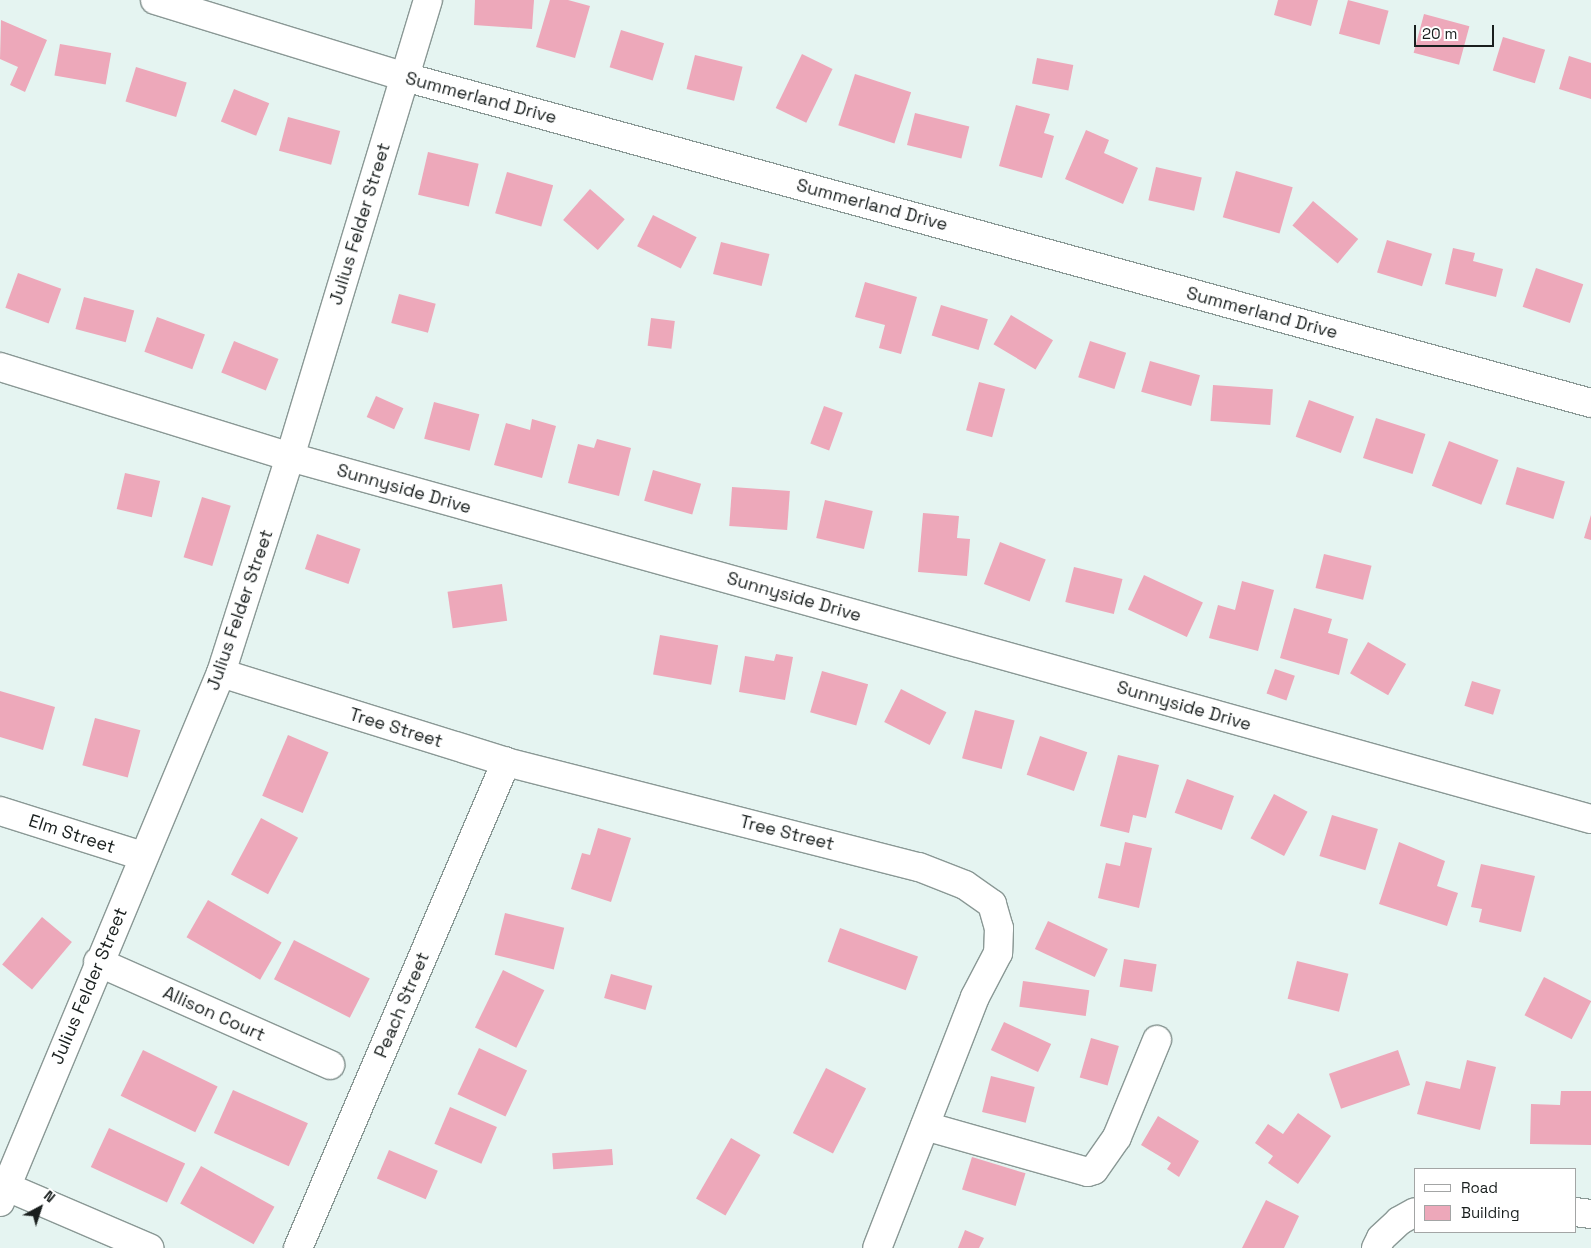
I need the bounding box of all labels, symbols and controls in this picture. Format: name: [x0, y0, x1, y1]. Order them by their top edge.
scale bar: [1416, 15, 1496, 47]
text: 20 m: [1422, 24, 1457, 43]
street label: Summerland Drive: [403, 67, 559, 129]
street label: Julius Felder Street: [325, 140, 395, 308]
street label: Summerland Drive: [794, 174, 950, 236]
street label: Summerland Drive: [1184, 282, 1340, 344]
street label: Sunnyside Drive: [334, 459, 474, 519]
street label: Julius Felder Street: [202, 527, 278, 693]
street label: Sunnyside Drive: [724, 567, 864, 627]
street label: Sunnyside Drive: [1114, 676, 1254, 736]
street label: Tree Street: [347, 704, 445, 752]
street label: Elm Street: [26, 810, 118, 858]
street label: Tree Street: [738, 811, 836, 855]
street label: Julius Felder Street: [46, 904, 132, 1068]
street label: Peach Street: [370, 949, 434, 1061]
street label: Allison Court: [160, 982, 268, 1046]
legend: [1414, 1168, 1576, 1233]
text: Road: [1461, 1178, 1498, 1197]
north arrow: [15, 1183, 65, 1233]
text: N: [40, 1187, 59, 1206]
text: Building: [1461, 1203, 1520, 1222]

